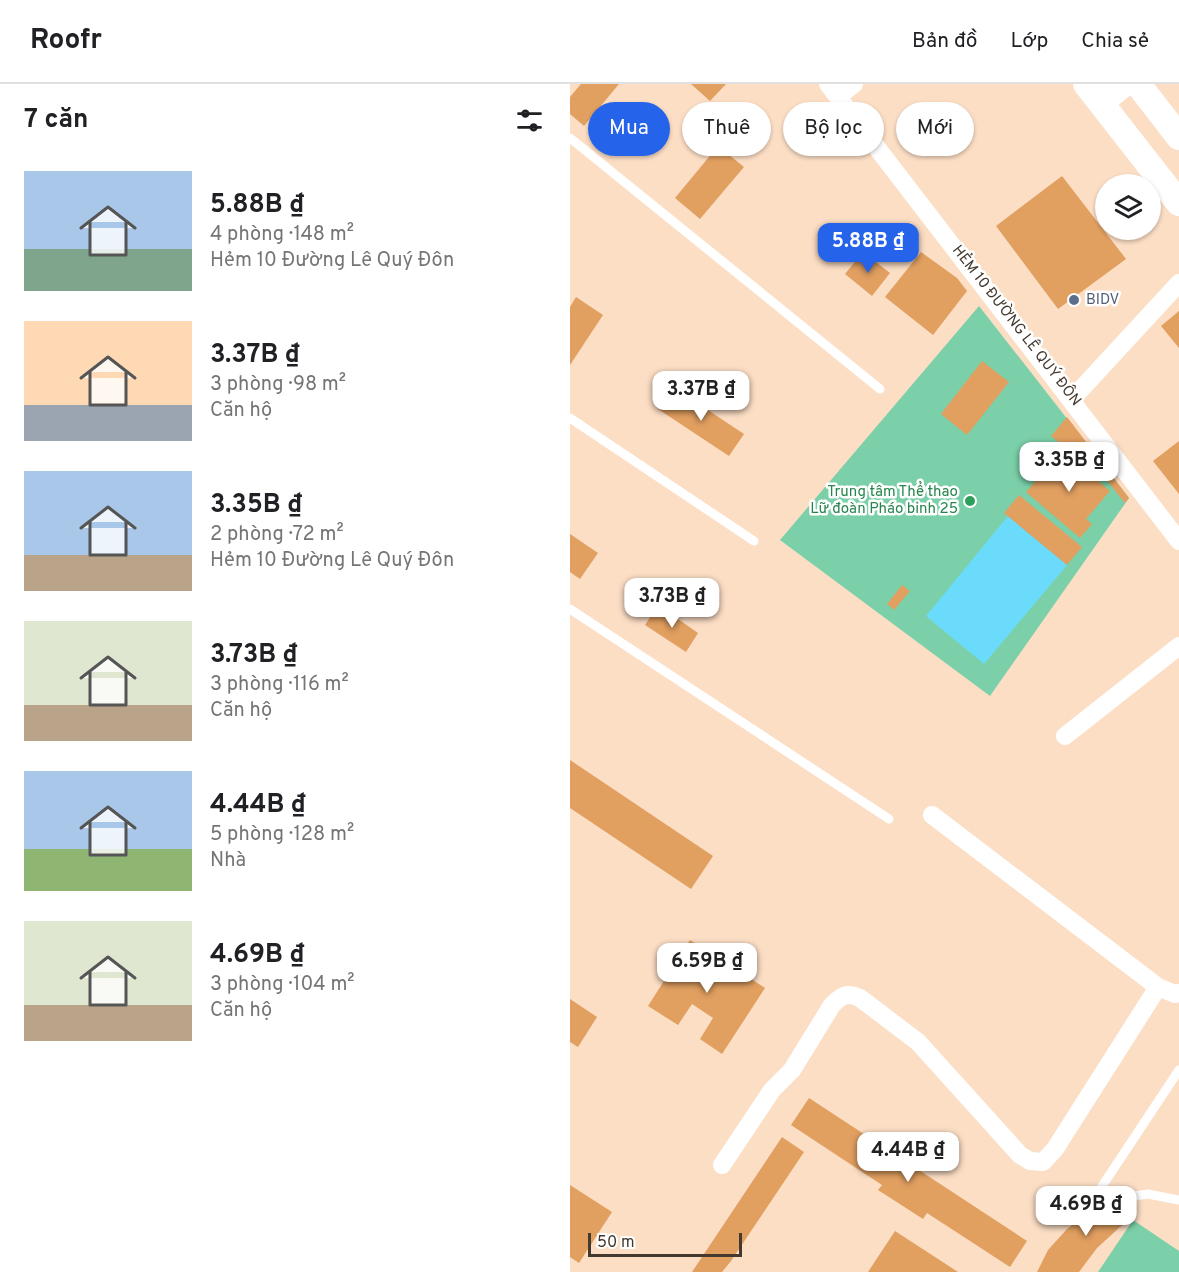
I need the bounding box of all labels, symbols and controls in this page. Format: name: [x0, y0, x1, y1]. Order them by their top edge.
text: Roofr: [30, 23, 102, 59]
text: Bản đồ: [912, 28, 978, 55]
text: Lớp: [1011, 28, 1048, 55]
text: Chia sẻ: [1081, 28, 1149, 55]
chip: Mua: [588, 102, 670, 156]
chip: Thuê: [682, 102, 771, 156]
chip: Bộ lọc: [783, 102, 884, 156]
chip: Mới: [896, 102, 974, 156]
text: 7 căn: [24, 104, 88, 137]
icon: filters: [513, 104, 546, 137]
map controls: [1095, 174, 1161, 240]
button: layers: [1095, 174, 1161, 240]
text: 5.88B ₫: [210, 189, 304, 222]
icon: home: [72, 195, 144, 267]
text: 4 phòng · 148 m²: [210, 222, 354, 248]
pin: 5.88B ₫: [813, 223, 923, 274]
text: 5.88B ₫: [832, 229, 904, 255]
street label: HẺM 10 ĐƯỜNG LÊ QUÝ ĐÔN: [947, 240, 1086, 410]
text: Hẻm 10 Đường Lê Quý Đôn: [210, 248, 454, 274]
place label: BIDV: [1086, 291, 1119, 310]
marker: BIDV: [1067, 293, 1081, 307]
text: 3.37B ₫: [210, 339, 300, 372]
icon: home: [72, 345, 144, 417]
pin: 3.37B ₫: [646, 371, 756, 422]
text: 3 phòng · 98 m²: [210, 372, 346, 398]
text: 3.37B ₫: [666, 377, 736, 403]
text: Căn hộ: [210, 398, 272, 424]
pin: 3.35B ₫: [1014, 442, 1124, 493]
text: 3.35B ₫: [1034, 448, 1104, 474]
place label: Trung tâm Thể thao Lữ đoàn Pháo binh 25: [810, 481, 958, 519]
text: 3.35B ₫: [210, 489, 302, 522]
marker: Trung tâm Thể thao Lữ đoàn Pháo binh 25: [963, 494, 977, 508]
icon: home: [72, 495, 144, 567]
text: 2 phòng · 72 m²: [210, 522, 344, 548]
text: Hẻm 10 Đường Lê Quý Đôn: [210, 548, 454, 574]
pin: 3.73B ₫: [617, 578, 727, 629]
text: 3.73B ₫: [638, 584, 706, 610]
text: 3.73B ₫: [210, 639, 298, 672]
icon: home: [72, 645, 144, 717]
text: 3 phòng · 116 m²: [210, 672, 349, 698]
text: Căn hộ: [210, 698, 272, 724]
text: 4.44B ₫: [210, 789, 306, 822]
icon: home: [72, 795, 144, 867]
text: 5 phòng · 128 m²: [210, 822, 354, 848]
text: Nhà: [210, 848, 246, 874]
text: 4.69B ₫: [210, 939, 304, 972]
pin: 6.59B ₫: [652, 943, 762, 994]
icon: home: [72, 945, 144, 1017]
text: 6.59B ₫: [671, 949, 743, 975]
text: 3 phòng · 104 m²: [210, 972, 355, 998]
text: Căn hộ: [210, 998, 272, 1024]
pin: 4.44B ₫: [853, 1132, 963, 1183]
text: 4.44B ₫: [871, 1138, 945, 1164]
pin: 4.69B ₫: [1031, 1186, 1141, 1237]
text: 4.69B ₫: [1050, 1192, 1122, 1218]
scale bar: [588, 1230, 742, 1258]
text: 50 m: [597, 1233, 635, 1253]

